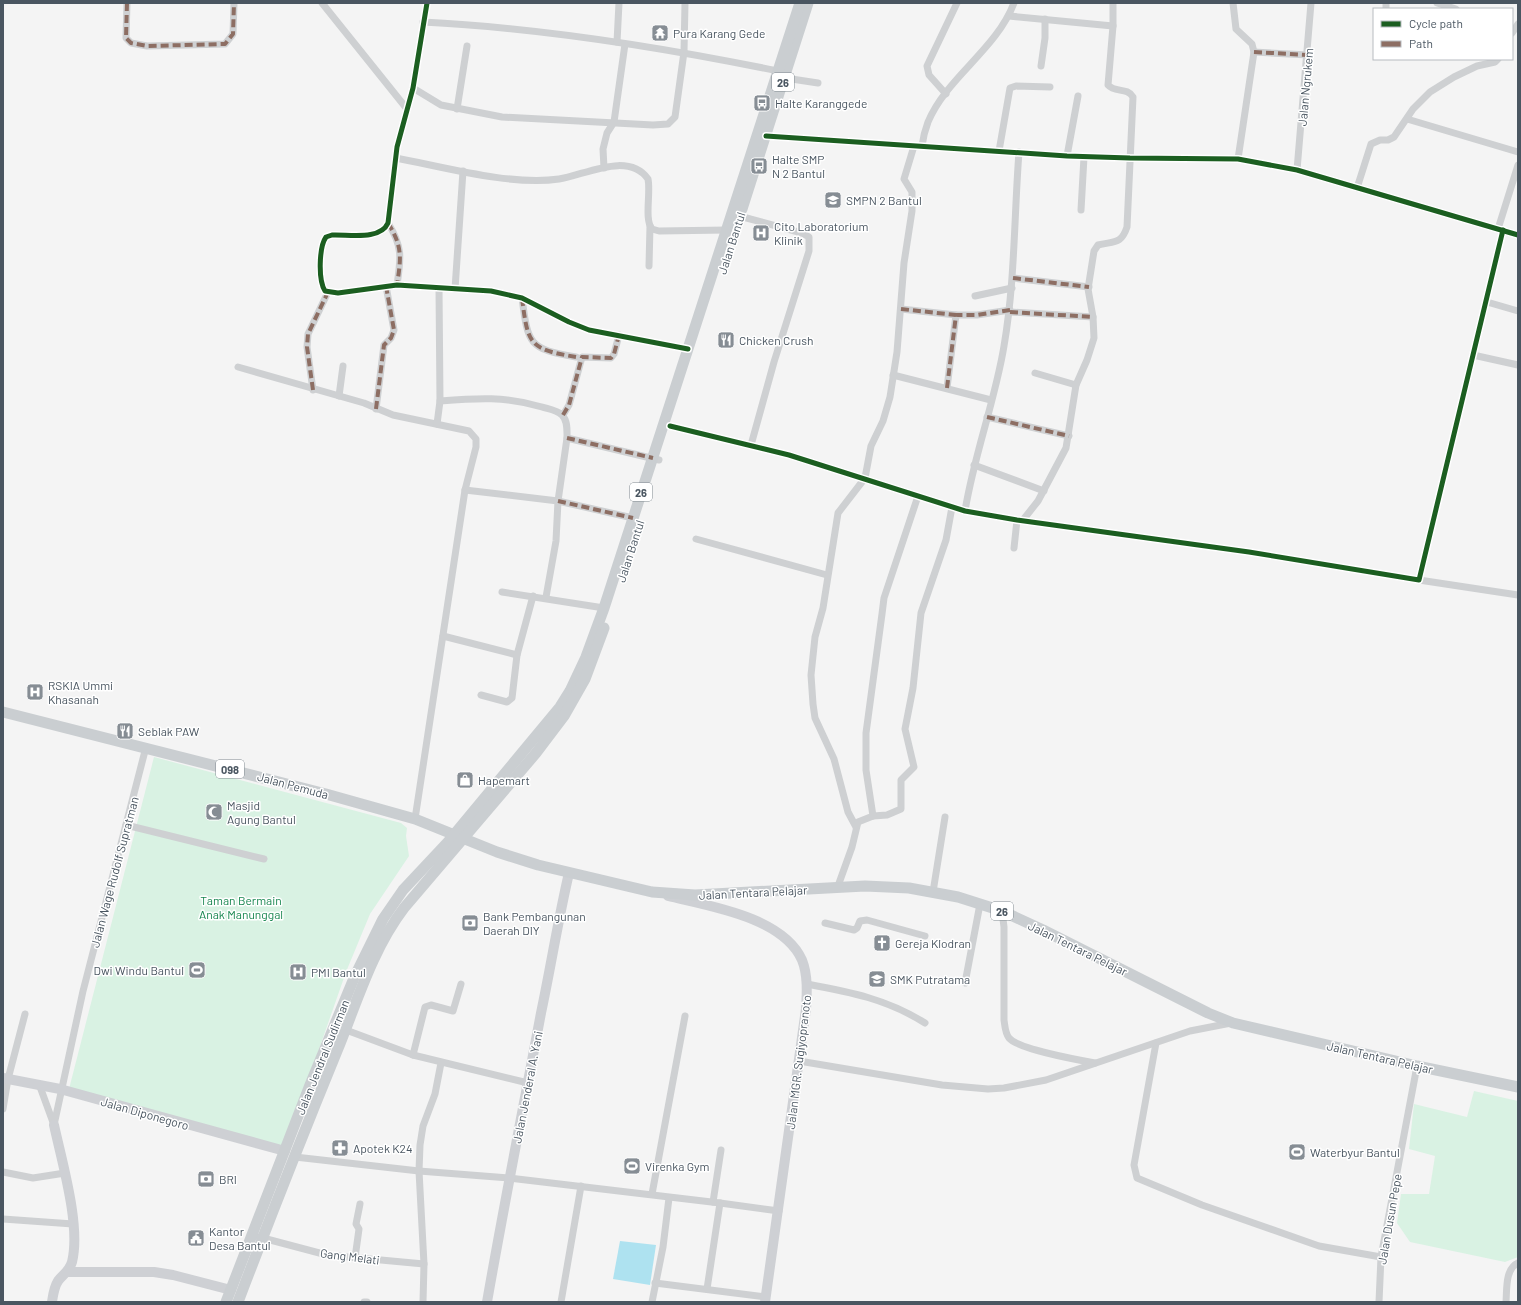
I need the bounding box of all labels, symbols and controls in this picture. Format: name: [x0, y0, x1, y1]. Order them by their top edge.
legend: [1373, 8, 1513, 60]
text: Cycle path: [1409, 16, 1463, 30]
temple icon: Pura Karang Gede: [650, 23, 670, 43]
place label: Pura Karang Gede: [673, 26, 765, 40]
text: Path: [1409, 36, 1433, 50]
street label: Jalan Ngrukem: [1295, 47, 1315, 127]
road number: 26: [772, 73, 794, 91]
bus stop icon: Halte Karanggede: [752, 93, 772, 113]
place label: Halte Karanggede: [775, 96, 867, 110]
place label: Halte SMP N 2 Bantul: [772, 152, 825, 180]
bus stop icon: Halte SMP N 2 Bantul: [749, 156, 769, 176]
school or university icon: SMPN 2 Bantul: [823, 190, 843, 210]
place label: SMPN 2 Bantul: [846, 193, 922, 207]
street label: Jalan Bantul: [714, 210, 748, 276]
place label: Cito Laboratorium Klinik: [774, 219, 868, 247]
hospital icon: Cito Laboratorium Klinik: [751, 223, 771, 243]
restaurant icon: Chicken Crush: [716, 330, 736, 350]
place label: Chicken Crush: [739, 333, 813, 347]
road number: 26: [630, 483, 652, 501]
street label: Jalan Bantul: [613, 518, 647, 584]
place label: RSKIA Ummi Khasanah: [48, 678, 113, 706]
hospital icon: RSKIA Ummi Khasanah: [25, 682, 45, 702]
restaurant icon: Seblak PAW: [115, 721, 135, 741]
place label: Seblak PAW: [138, 724, 200, 738]
road number: 098: [216, 760, 244, 778]
street label: Jalan Pemuda: [256, 769, 330, 801]
shop icon: Hapemart: [455, 770, 475, 790]
place label: Hapemart: [478, 773, 530, 787]
street label: Jalan Wage Rudolf Supratman: [87, 795, 141, 949]
place label: Masjid Agung Bantul: [227, 798, 296, 826]
mosque icon: Masjid Agung Bantul: [204, 802, 224, 822]
street label: Jalan Tentara Pelajar: [698, 882, 808, 902]
park label: Taman Bermain Anak Manunggal: [199, 893, 283, 921]
road number: 26: [991, 902, 1013, 920]
place label: Bank Pembangunan Daerah DIY: [483, 909, 586, 937]
bank icon: Bank Pembangunan Daerah DIY: [460, 913, 480, 933]
street label: Jalan Tentara Pelajar: [1026, 918, 1130, 978]
church icon: Gereja Klodran: [872, 933, 892, 953]
place label: Gereja Klodran: [895, 936, 971, 950]
sports icon: Dwi Windu Bantul: [187, 960, 207, 980]
hospital icon: PMI Bantul: [288, 962, 308, 982]
place label: Dwi Windu Bantul: [94, 963, 184, 977]
place label: PMI Bantul: [311, 965, 366, 979]
school or university icon: SMK Putratama: [867, 969, 887, 989]
place label: SMK Putratama: [890, 972, 970, 986]
street label: Jalan MGR. Sugiyopranoto: [783, 994, 813, 1130]
street label: Jalan Jendral Sudirman: [293, 998, 351, 1116]
street label: Jalan Jenderal A. Yani: [509, 1030, 545, 1144]
street label: Jalan Tentara Pelajar: [1325, 1038, 1435, 1076]
street label: Jalan Diponegoro: [99, 1094, 191, 1132]
pharmacy icon: Apotek K24: [330, 1138, 350, 1158]
place label: Apotek K24: [353, 1141, 413, 1155]
sports icon: Waterbyur Bantul: [1287, 1142, 1307, 1162]
place label: Waterbyur Bantul: [1310, 1145, 1400, 1159]
sports icon: Virenka Gym: [622, 1156, 642, 1176]
place label: Virenka Gym: [645, 1159, 710, 1173]
bank icon: BRI: [196, 1169, 216, 1189]
place label: BRI: [219, 1172, 237, 1186]
street label: Jalan Dusun Pepe: [1374, 1173, 1404, 1265]
place label: Kantor Desa Bantul: [209, 1224, 271, 1252]
public building icon: Kantor Desa Bantul: [186, 1228, 206, 1248]
street label: Gang Melati: [319, 1245, 381, 1267]

